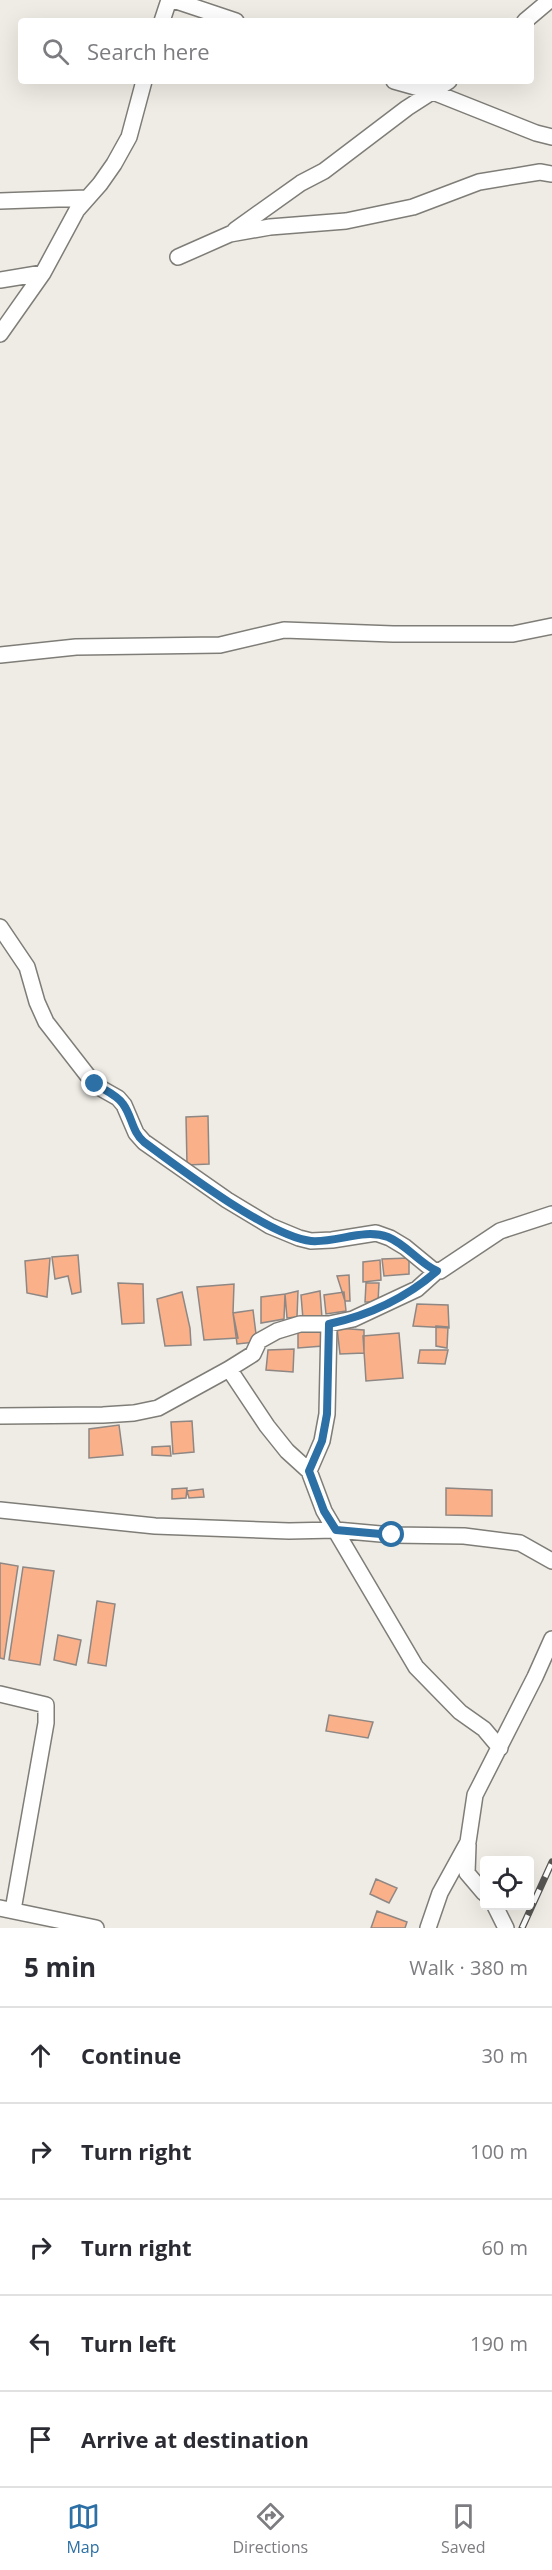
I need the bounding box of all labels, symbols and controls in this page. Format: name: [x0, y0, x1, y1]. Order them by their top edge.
search box: [18, 18, 534, 84]
icon: search: [39, 35, 72, 68]
text: Search here: [87, 36, 210, 66]
route end: [81, 1070, 107, 1096]
route start: [378, 1521, 404, 1547]
map controls: [480, 1856, 534, 1910]
button: locate: [480, 1856, 534, 1910]
text: 5 min: [24, 1949, 96, 1985]
text: Walk · 380 m: [409, 1954, 528, 1981]
icon: ahead: [24, 2039, 57, 2072]
text: Continue: [81, 2040, 181, 2070]
text: 30 m: [481, 2042, 528, 2069]
icon: right: [24, 2135, 57, 2168]
text: Turn right: [81, 2136, 192, 2166]
text: 100 m: [470, 2138, 528, 2165]
icon: right: [24, 2231, 57, 2264]
text: Turn right: [81, 2232, 192, 2262]
text: 60 m: [481, 2234, 528, 2261]
icon: left: [24, 2327, 57, 2360]
text: Turn left: [81, 2328, 176, 2358]
text: 190 m: [470, 2330, 528, 2357]
icon: arrive: [24, 2423, 57, 2456]
text: Arrive at destination: [81, 2424, 309, 2454]
tab: Map: [66, 2500, 100, 2558]
tab: Directions: [232, 2500, 308, 2558]
tab: Saved: [441, 2500, 486, 2558]

